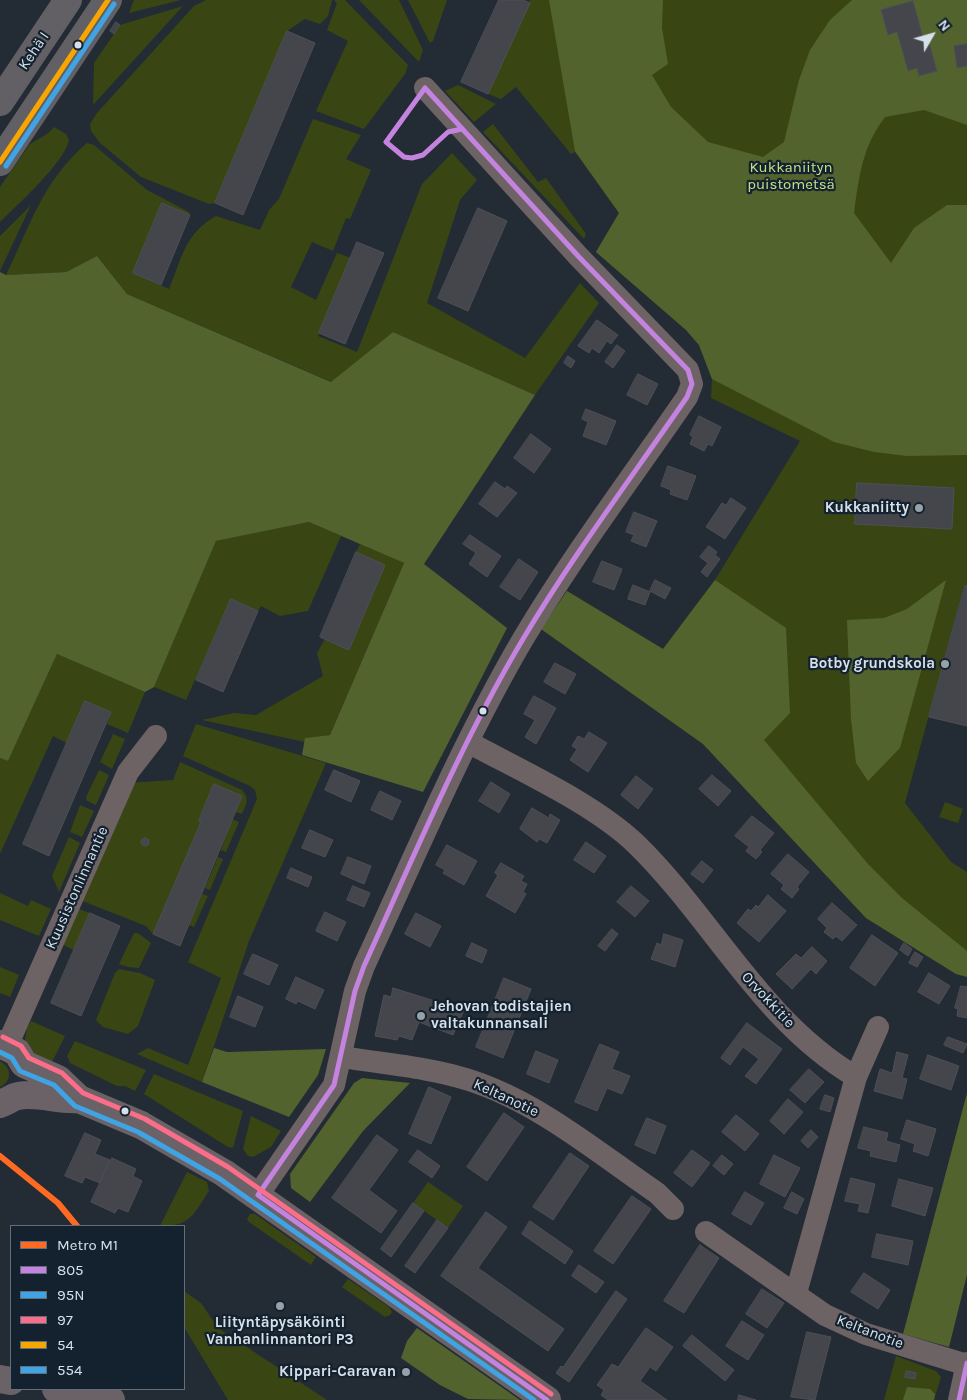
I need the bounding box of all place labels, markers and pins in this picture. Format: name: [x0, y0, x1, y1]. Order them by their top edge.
unlabelled marker: [73, 40, 83, 50]
place label: Kukkaniitty: [825, 499, 909, 517]
marker: Kukkaniitty: [913, 502, 925, 514]
place label: Botby grundskola: [809, 655, 935, 673]
marker: Botby grundskola: [939, 658, 951, 670]
unlabelled marker: [478, 706, 488, 716]
place label: Jehovan todistajien valtakunnansali: [431, 998, 572, 1033]
marker: Jehovan todistajien valtakunnansali: [415, 1010, 427, 1022]
unlabelled marker: [120, 1106, 130, 1116]
marker: Liityntäpysäköinti Vanhanlinnantori P3: [274, 1300, 286, 1312]
place label: Liityntäpysäköinti Vanhanlinnantori P3: [206, 1314, 354, 1349]
place label: Kippari-Caravan: [279, 1363, 396, 1381]
marker: Kippari-Caravan: [400, 1366, 412, 1378]

